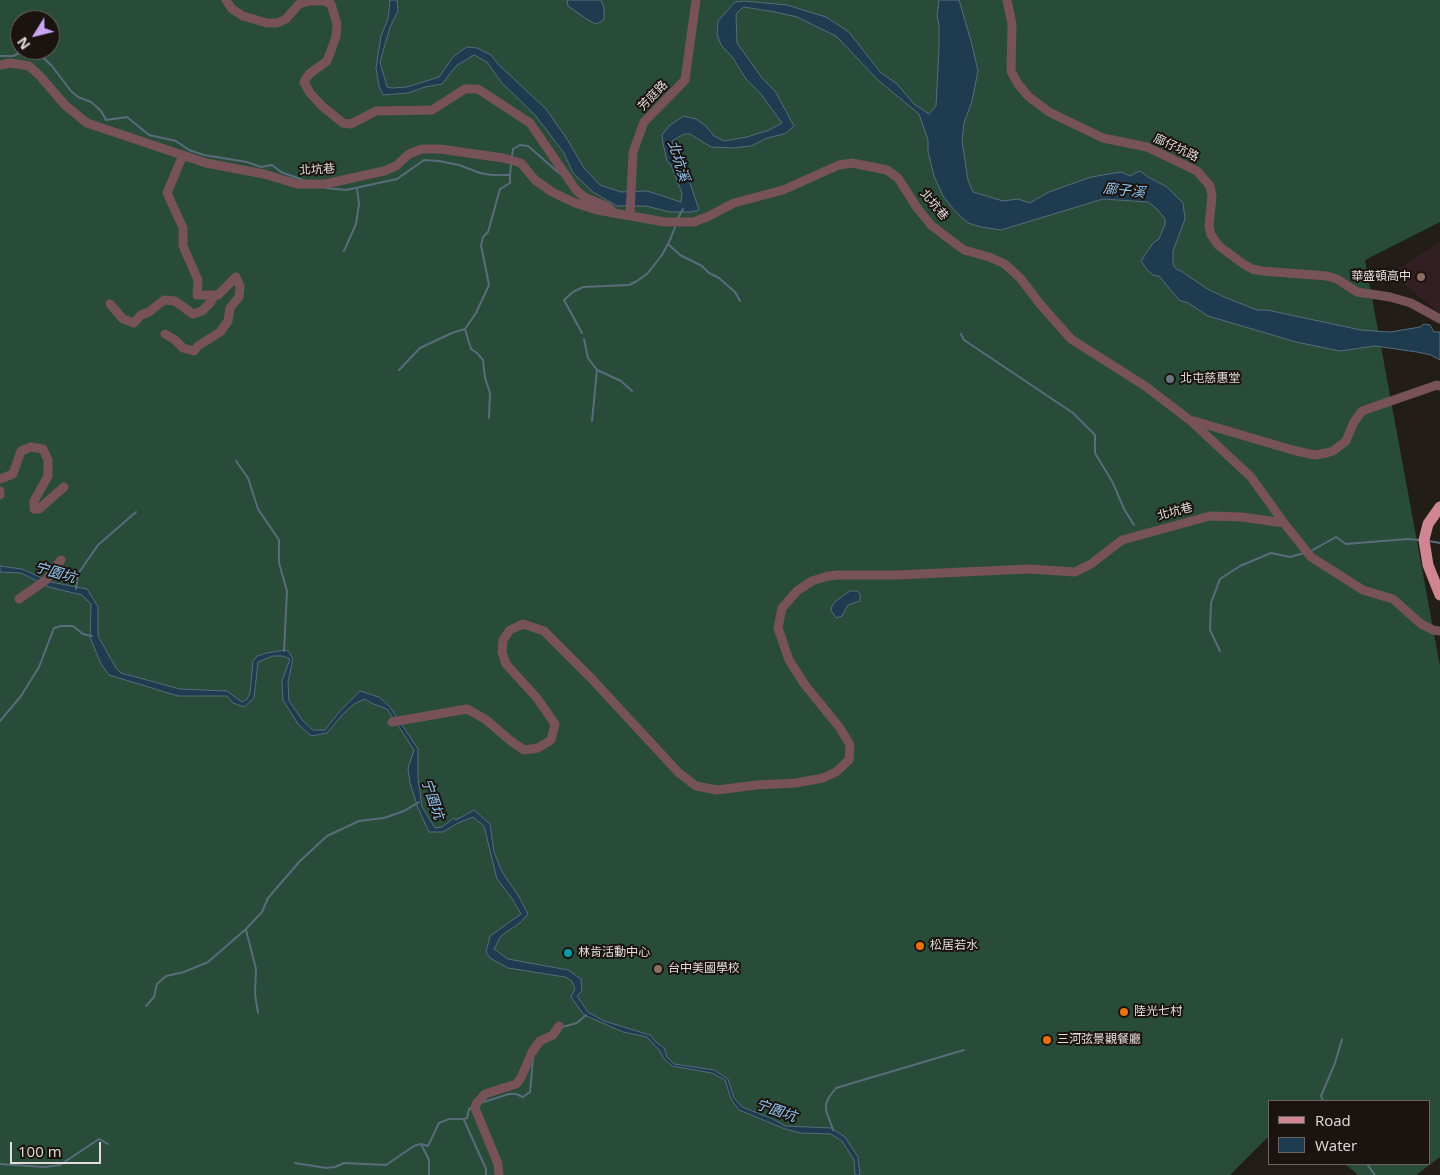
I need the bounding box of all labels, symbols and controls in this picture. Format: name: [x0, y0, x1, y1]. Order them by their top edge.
north arrow: [10, 10, 60, 60]
text: N: [12, 33, 34, 54]
street label: 芳庭路: [635, 78, 671, 114]
street label: 廍仔坑路: [1151, 131, 1201, 165]
water label: 北坑溪: [664, 138, 692, 184]
street label: 北坑巷: [299, 162, 335, 178]
water label: 廍子溪: [1102, 180, 1146, 202]
street label: 北坑巷: [917, 187, 951, 223]
place label: 華盛頓高中: [1351, 270, 1411, 284]
marker: 華盛頓高中: [1415, 271, 1427, 283]
place label: 北屯慈惠堂: [1180, 372, 1240, 386]
marker: 北屯慈惠堂: [1164, 373, 1176, 385]
street label: 北坑巷: [1156, 500, 1194, 524]
water label: 宁園坑: [32, 559, 78, 587]
water label: 宁園坑: [417, 776, 447, 822]
place label: 松居若水: [930, 939, 978, 953]
marker: 松居若水: [914, 940, 926, 952]
place label: 林肯活動中心: [578, 946, 650, 960]
marker: 林肯活動中心: [562, 947, 574, 959]
place label: 台中美國學校: [668, 962, 740, 976]
marker: 台中美國學校: [652, 963, 664, 975]
place label: 陸光七村: [1134, 1005, 1182, 1019]
marker: 陸光七村: [1118, 1006, 1130, 1018]
place label: 三河弦景觀餐廳: [1057, 1033, 1141, 1047]
marker: 三河弦景觀餐廳: [1041, 1034, 1053, 1046]
water label: 宁園坑: [753, 1096, 799, 1126]
legend: [1268, 1100, 1430, 1165]
text: Road: [1315, 1110, 1351, 1130]
scale bar: [12, 1132, 104, 1164]
text: Water: [1315, 1135, 1357, 1155]
text: 100 m: [18, 1141, 62, 1161]

